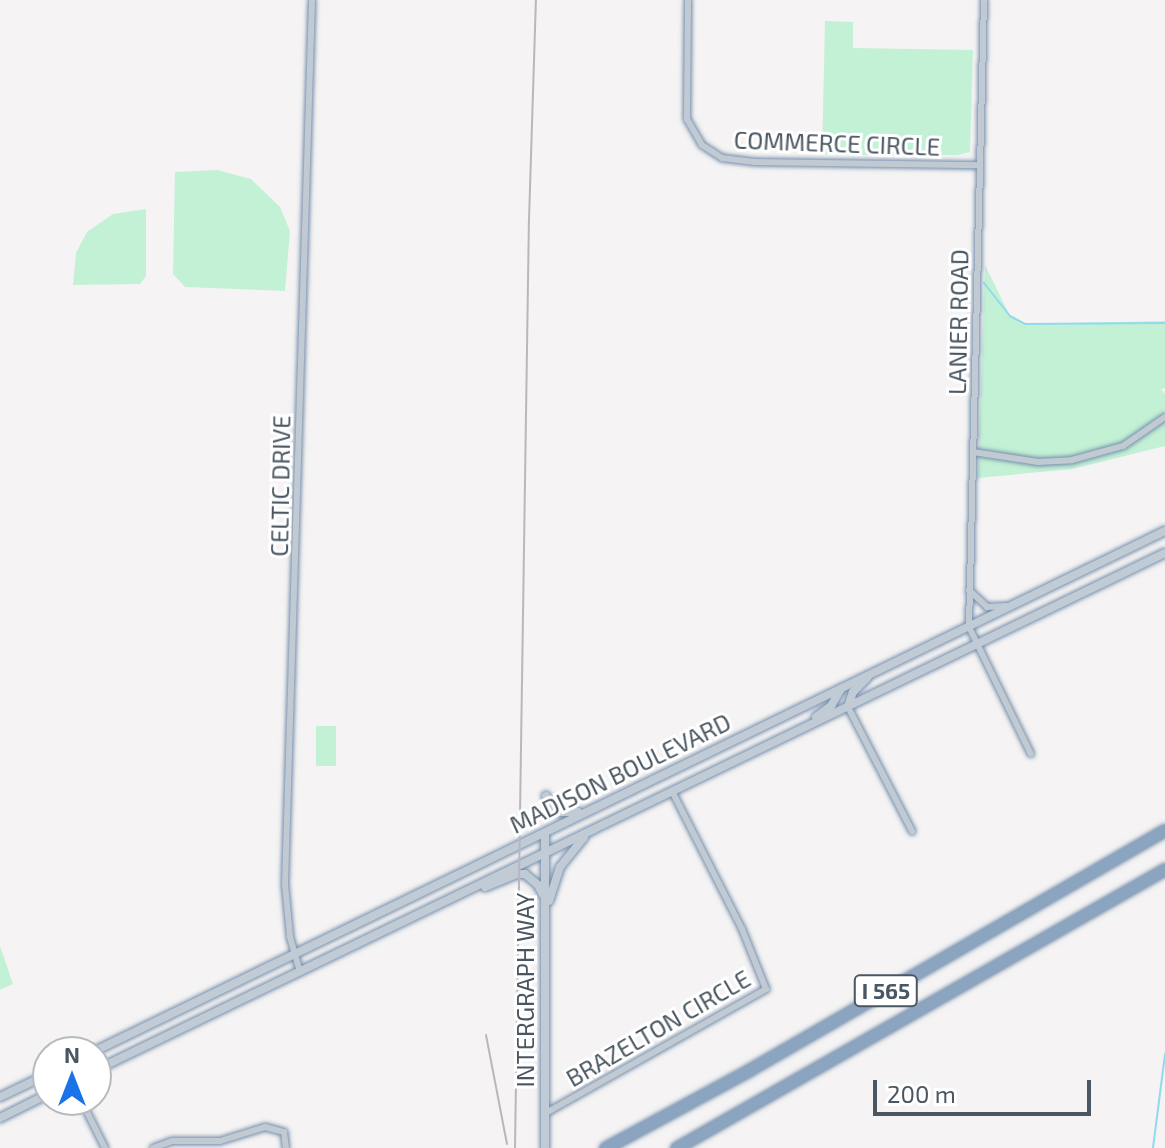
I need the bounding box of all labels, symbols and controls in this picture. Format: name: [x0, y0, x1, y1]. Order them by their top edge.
street label: COMMERCE CIRCLE: [733, 125, 941, 161]
street label: LANIER ROAD: [942, 249, 974, 395]
street label: CELTIC DRIVE: [264, 415, 296, 557]
street label: MADISON BOULEVARD: [505, 707, 735, 839]
street label: INTERGRAPH WAY: [511, 892, 539, 1088]
street label: BRAZELTON CIRCLE: [561, 964, 755, 1092]
road number: I 565: [852, 973, 920, 1009]
north arrow: [32, 1036, 112, 1116]
text: N: [64, 1041, 80, 1067]
scale bar: [877, 1064, 1095, 1114]
text: 200 m: [887, 1079, 956, 1108]

